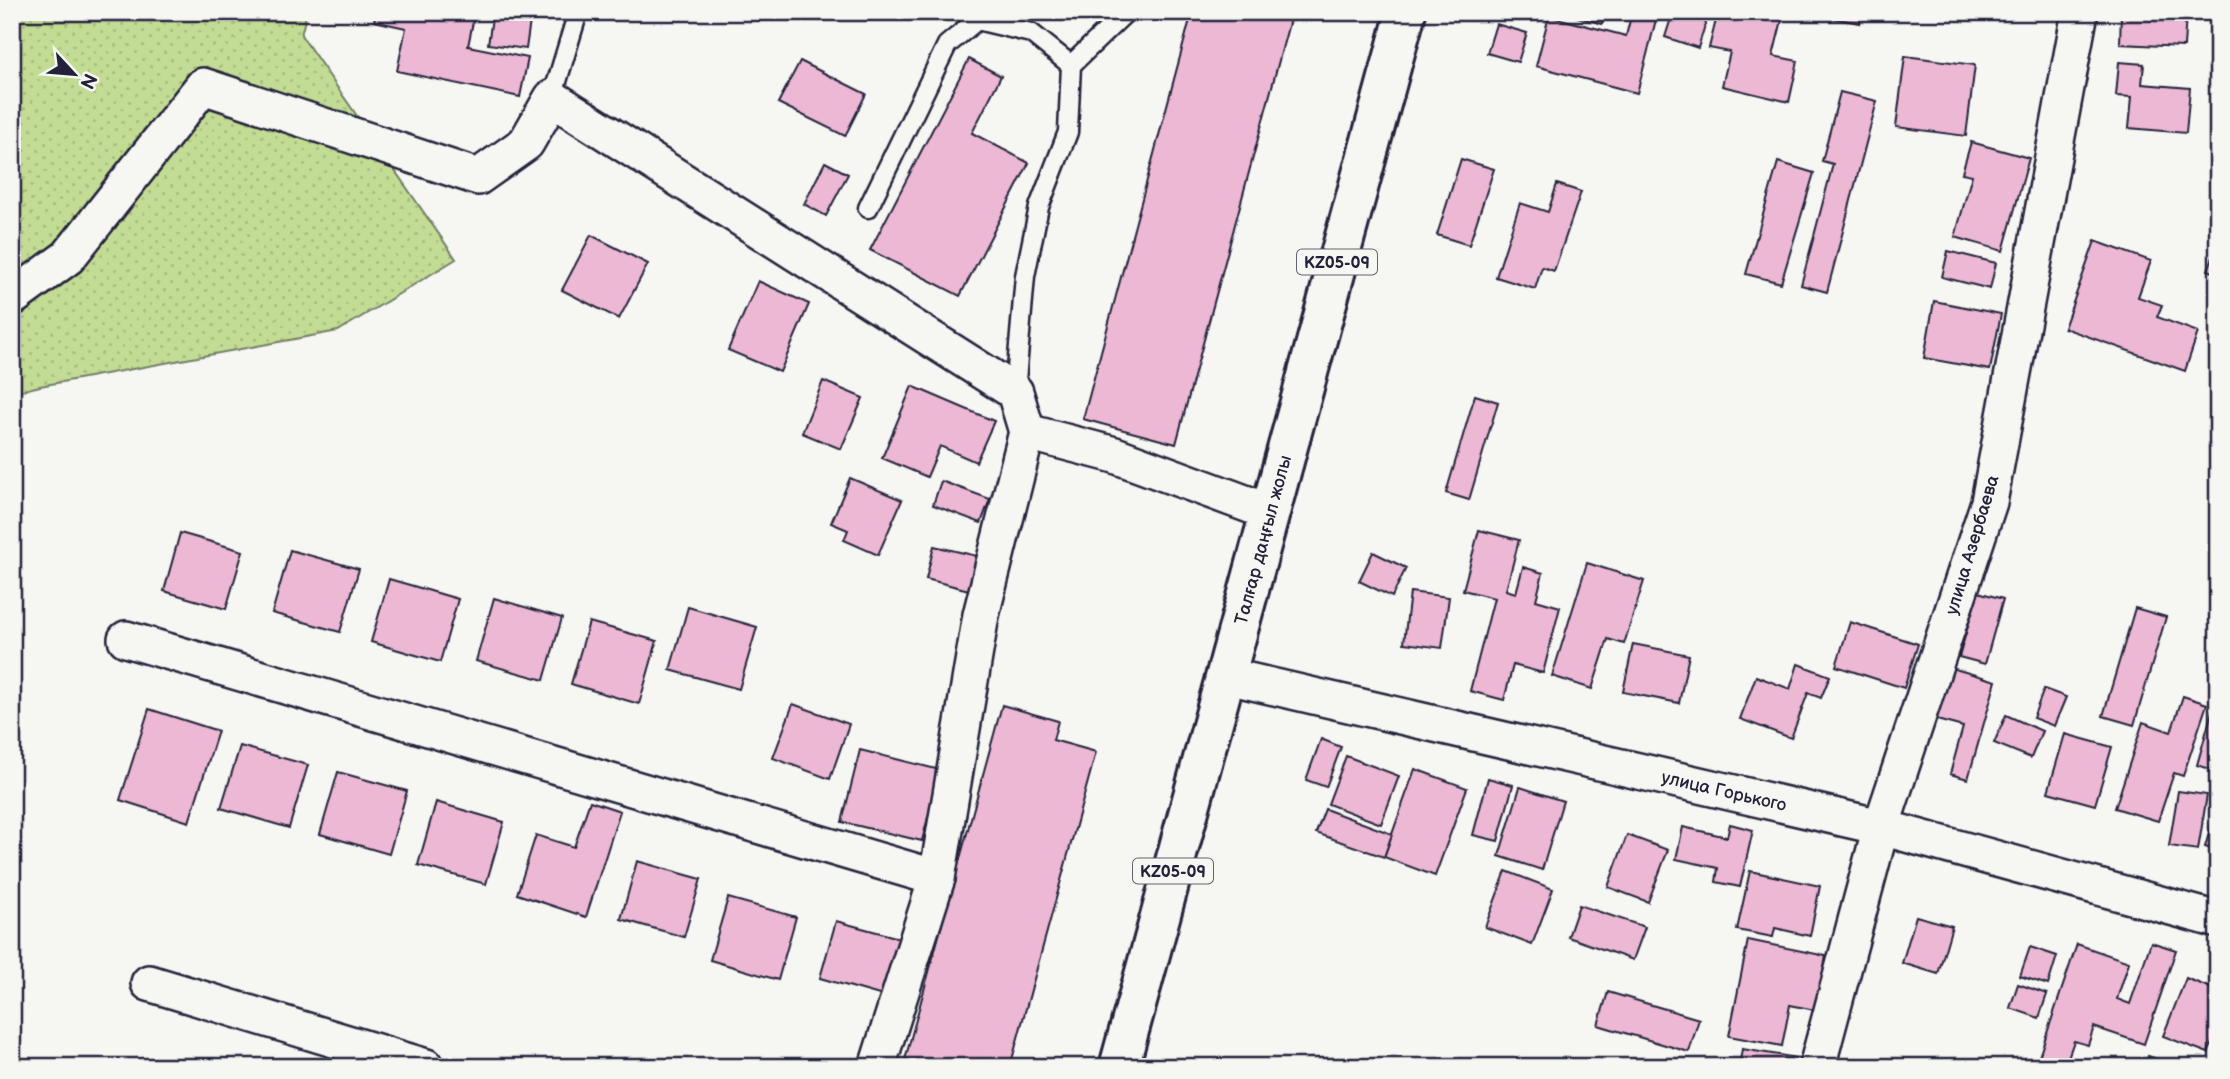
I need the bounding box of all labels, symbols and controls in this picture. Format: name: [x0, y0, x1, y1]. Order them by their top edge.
north arrow: [38, 38, 108, 108]
text: N: [74, 69, 101, 92]
road number: KZ05-09: [1297, 250, 1377, 274]
street label: Талғар даңғыл жолы: [1231, 453, 1296, 627]
street label: улица Азербаева: [1941, 472, 2004, 618]
street label: улица Горького: [1659, 767, 1788, 816]
road number: KZ05-09: [1133, 858, 1213, 884]

